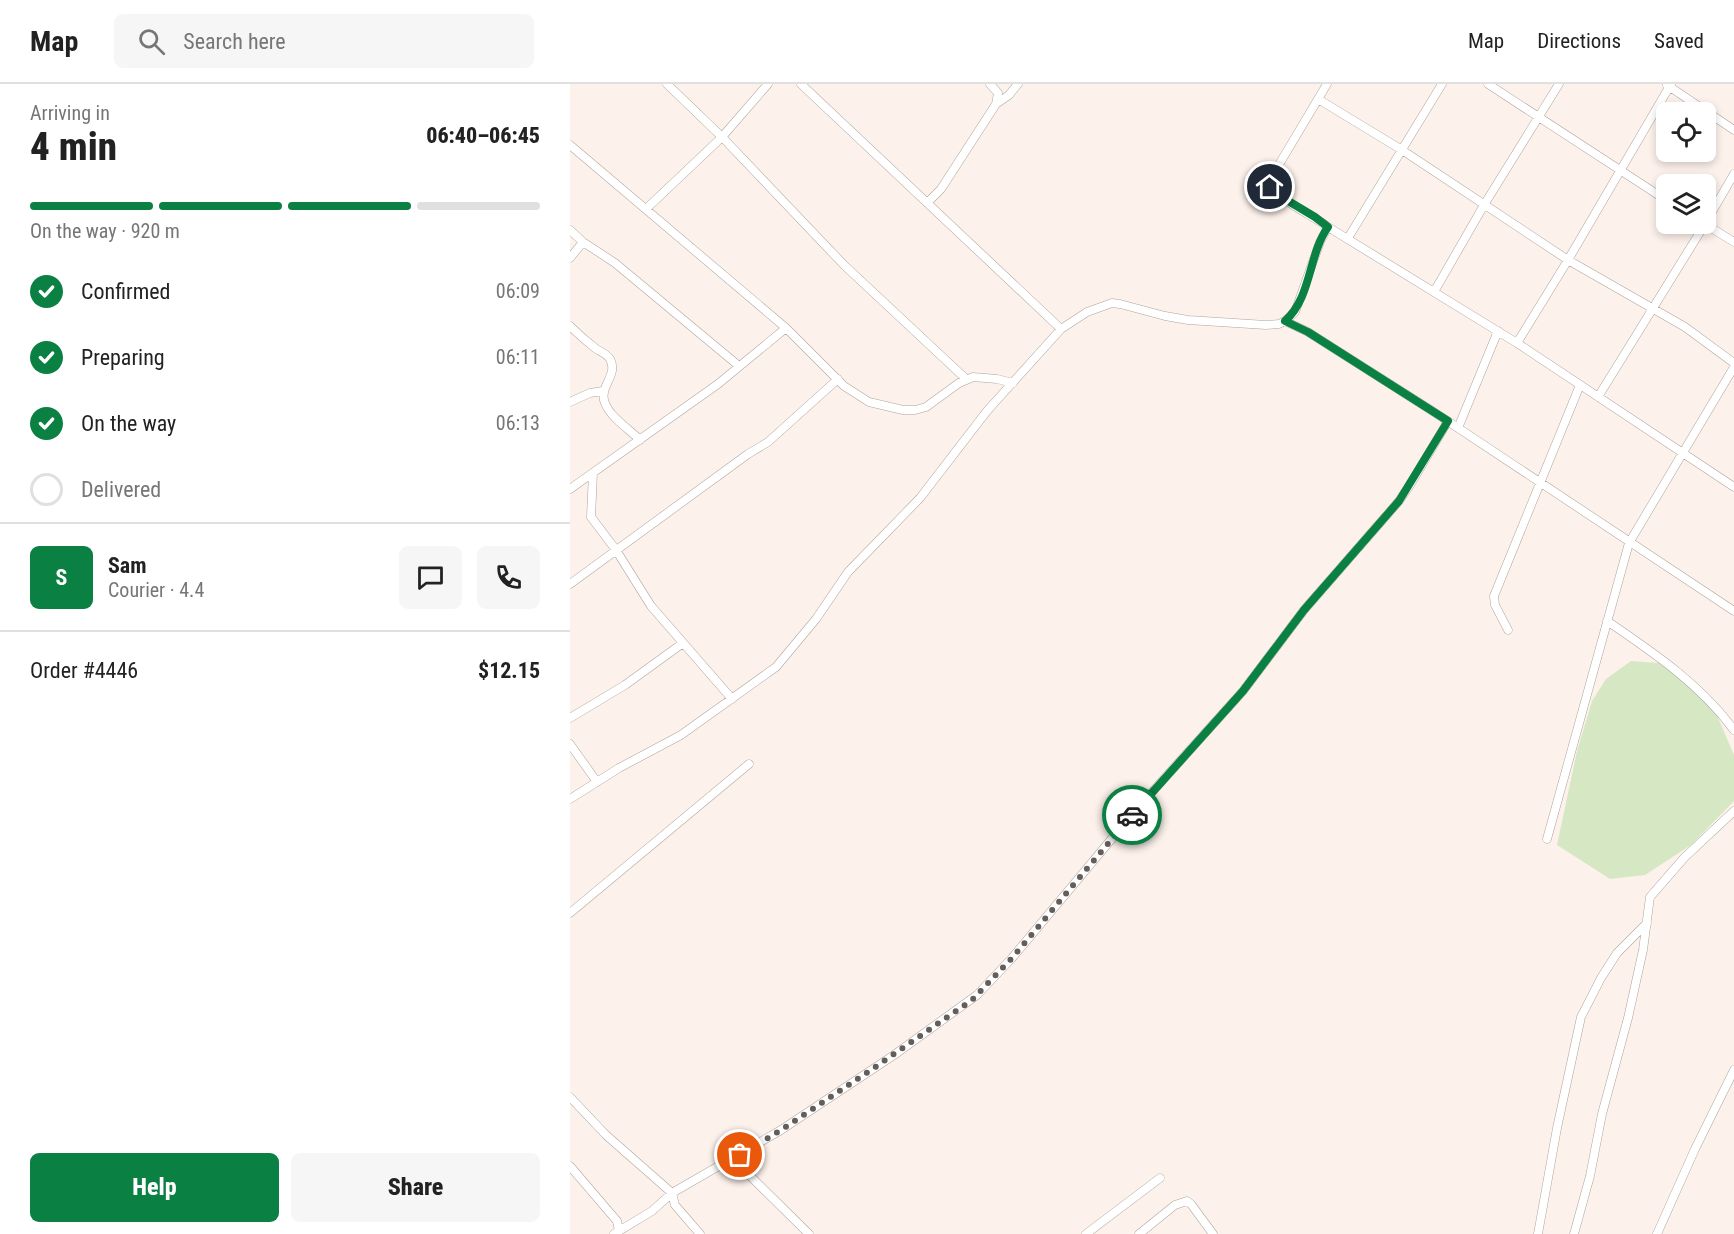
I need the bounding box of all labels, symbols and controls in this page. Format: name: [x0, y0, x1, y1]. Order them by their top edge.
search box: [114, 14, 534, 68]
text: Map: [30, 25, 78, 58]
icon: search: [135, 25, 168, 58]
text: Search here: [183, 29, 286, 54]
text: Map: [1468, 29, 1504, 53]
text: Directions: [1537, 29, 1621, 53]
text: Saved: [1654, 29, 1704, 53]
text: Arriving in: [30, 101, 110, 125]
map controls: [1656, 102, 1716, 234]
button: locate: [1656, 102, 1716, 162]
text: 06:40–06:45: [426, 123, 540, 148]
text: 4 min: [30, 124, 117, 170]
pin: [1244, 161, 1295, 212]
icon: home: [1253, 170, 1286, 203]
button: layers: [1656, 174, 1716, 234]
text: On the way · 920 m: [30, 219, 180, 243]
icon: check: [30, 275, 63, 308]
text: Confirmed: [81, 279, 170, 304]
text: 06:09: [496, 279, 540, 303]
icon: check: [30, 341, 63, 374]
text: Preparing: [81, 345, 165, 370]
text: 06:11: [496, 345, 540, 369]
icon: check: [30, 407, 63, 440]
text: On the way: [81, 411, 176, 436]
text: 06:13: [496, 411, 540, 435]
text: Delivered: [81, 477, 161, 502]
button: chat: [399, 546, 462, 609]
button: phone: [477, 546, 540, 609]
text: Sam: [108, 553, 147, 578]
text: S: [56, 565, 67, 590]
text: Courier · 4.4: [108, 578, 204, 602]
text: Order #4446: [30, 658, 138, 683]
text: $12.15: [478, 658, 540, 683]
courier: [1102, 785, 1162, 845]
icon: car: [1116, 799, 1149, 832]
pin: [714, 1129, 765, 1180]
icon: bag: [723, 1138, 756, 1171]
button: Help: [30, 1153, 279, 1222]
button: Share: [291, 1153, 540, 1222]

